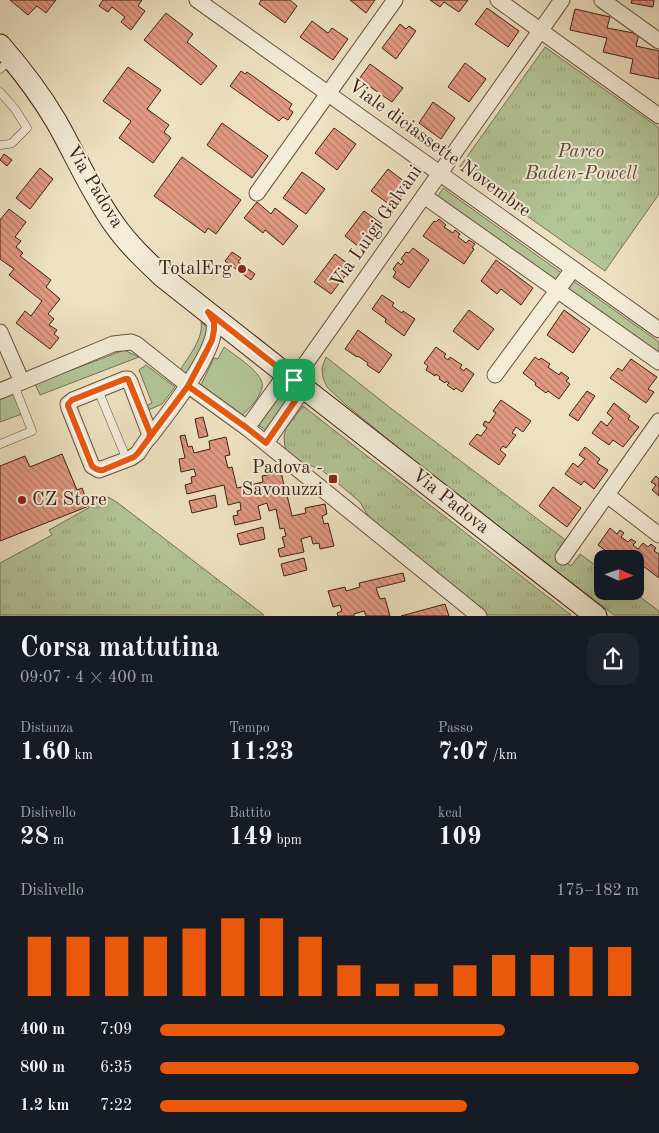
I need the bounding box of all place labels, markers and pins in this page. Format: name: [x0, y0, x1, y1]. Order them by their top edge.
place label: TotalErg: [158, 260, 233, 279]
marker: TotalErg: [236, 263, 248, 275]
pin: [273, 359, 315, 401]
place label: Padova - Savonuzzi: [242, 459, 323, 500]
marker: Padova - Savonuzzi: [327, 473, 339, 485]
place label: CZ Store: [32, 491, 107, 510]
marker: CZ Store: [16, 494, 28, 506]

